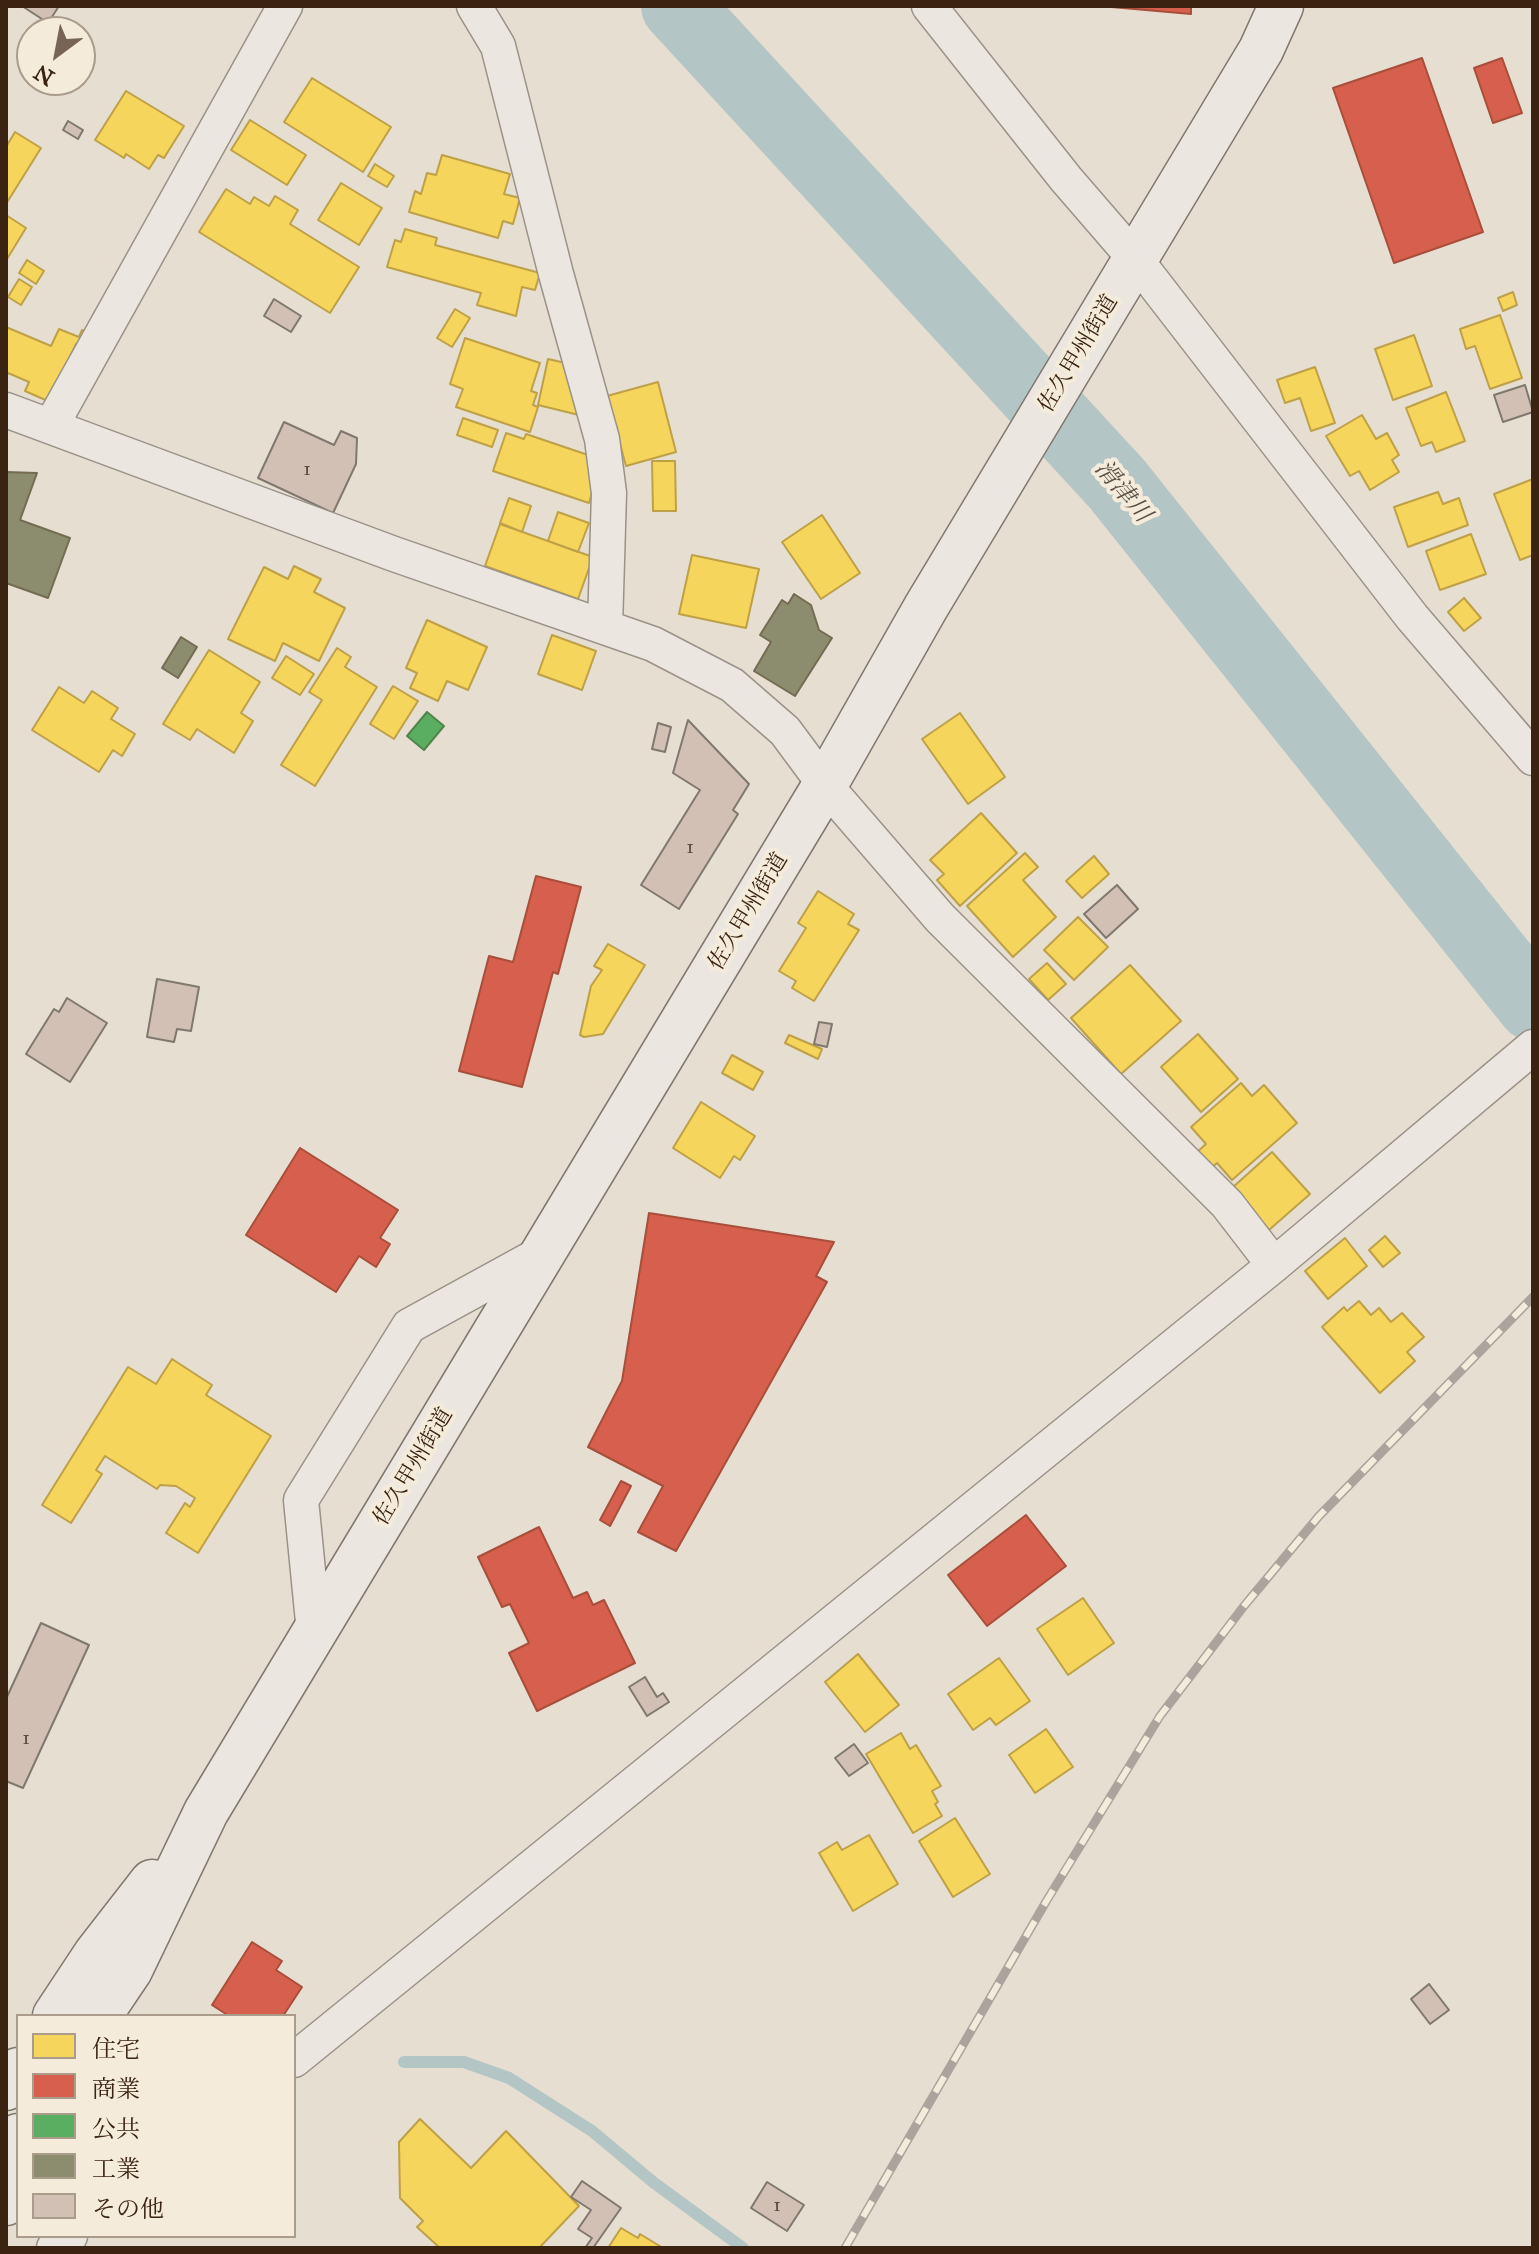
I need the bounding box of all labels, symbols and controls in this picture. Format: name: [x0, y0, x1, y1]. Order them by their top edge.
north arrow: [16, 16, 96, 96]
text: N: [29, 59, 59, 91]
street label: 佐久甲州街道: [1034, 291, 1124, 417]
water label: 滑津川: [1088, 455, 1156, 529]
house number: 1: [303, 460, 311, 482]
house number: 1: [686, 838, 694, 860]
street label: 佐久甲州街道: [704, 849, 794, 975]
street label: 佐久甲州街道: [369, 1404, 459, 1530]
house number: 1: [22, 1729, 30, 1751]
legend: [16, 2014, 296, 2238]
text: 住宅: [92, 2034, 140, 2064]
text: 商業: [92, 2074, 140, 2104]
text: 公共: [92, 2114, 140, 2144]
text: 工業: [92, 2154, 140, 2184]
text: その他: [92, 2194, 164, 2224]
house number: 1: [773, 2196, 781, 2218]

